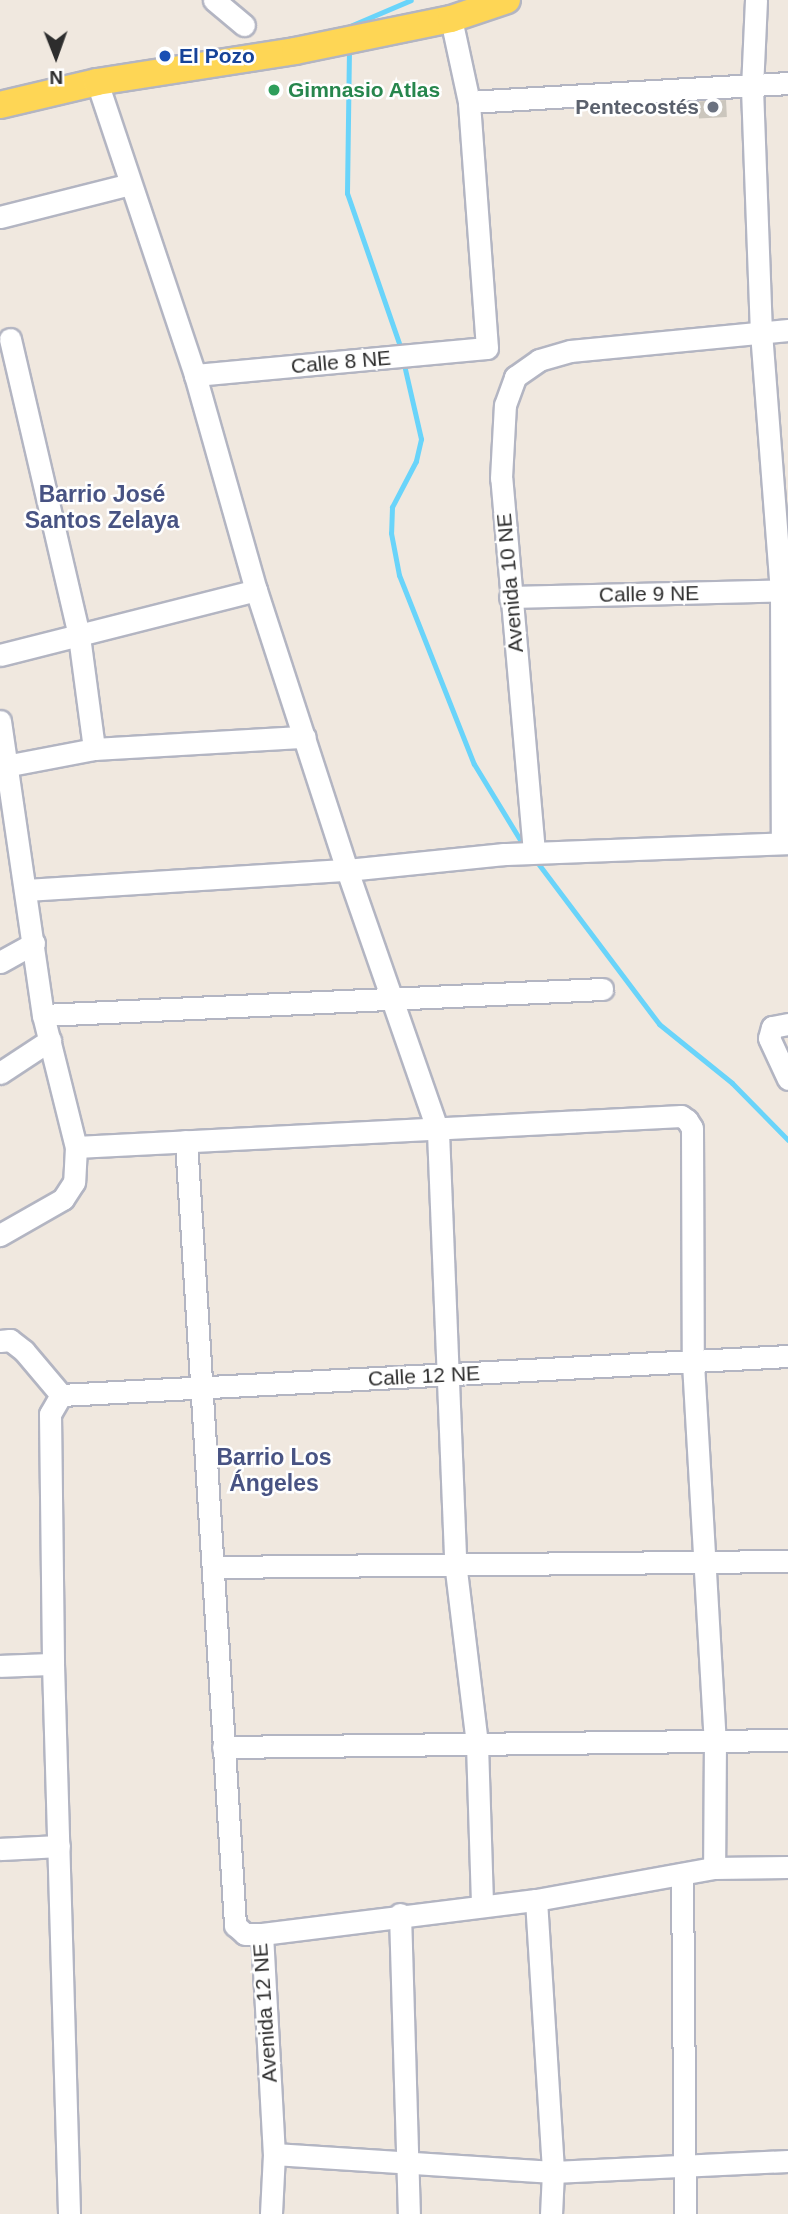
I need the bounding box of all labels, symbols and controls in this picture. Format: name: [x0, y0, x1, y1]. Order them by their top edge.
north arrow: [21, 21, 91, 91]
place label: El Pozo: [179, 43, 255, 69]
marker: El Pozo: [157, 48, 173, 64]
text: N: [49, 67, 63, 88]
place label: Gimnasio Atlas: [288, 77, 441, 103]
marker: Gimnasio Atlas: [266, 82, 282, 98]
place label: Pentecostés: [575, 94, 699, 120]
marker: Pentecostés: [705, 99, 721, 115]
street label: Calle 8 NE: [290, 345, 392, 379]
district label: Barrio José Santos Zelaya: [25, 480, 179, 534]
street label: Avenida 10 NE: [491, 512, 529, 654]
street label: Calle 9 NE: [599, 581, 699, 607]
street label: Calle 12 NE: [367, 1360, 481, 1392]
district label: Barrio Los Ángeles: [216, 1443, 332, 1497]
street label: Avenida 12 NE: [248, 1942, 282, 2084]

